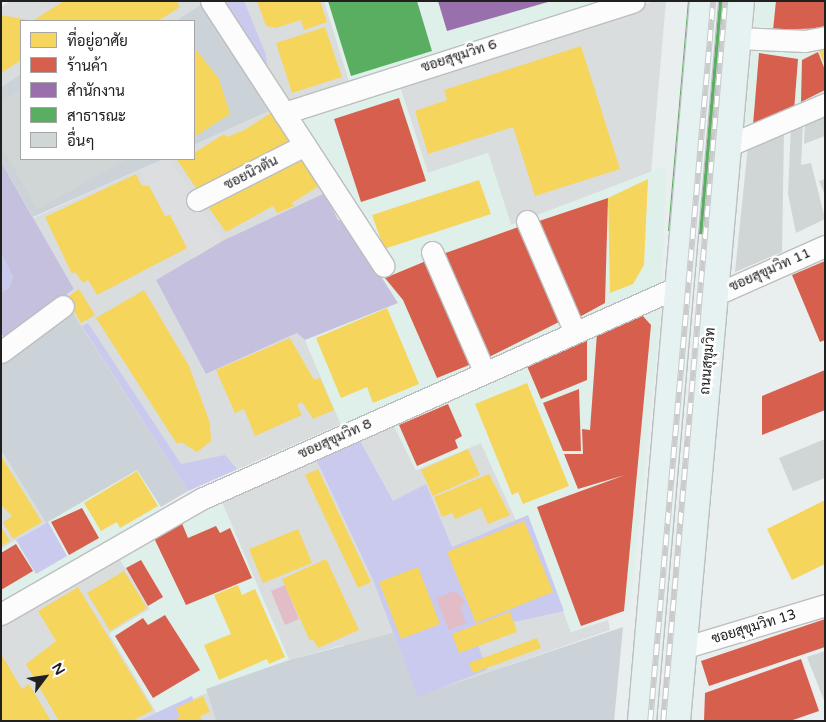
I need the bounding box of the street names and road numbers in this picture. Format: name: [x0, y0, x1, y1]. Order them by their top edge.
street label: ซอยสุขุมวิท 6: [419, 36, 499, 76]
street label: ซอยนิวตัน: [221, 152, 281, 194]
street label: ซอยสุขุมวิท 11: [727, 245, 813, 295]
street label: ถนนสุขุมวิท: [697, 327, 719, 395]
street label: ซอยสุขุมวิท 8: [296, 415, 374, 463]
street label: ซอยสุขุมวิท 13: [710, 606, 798, 648]

